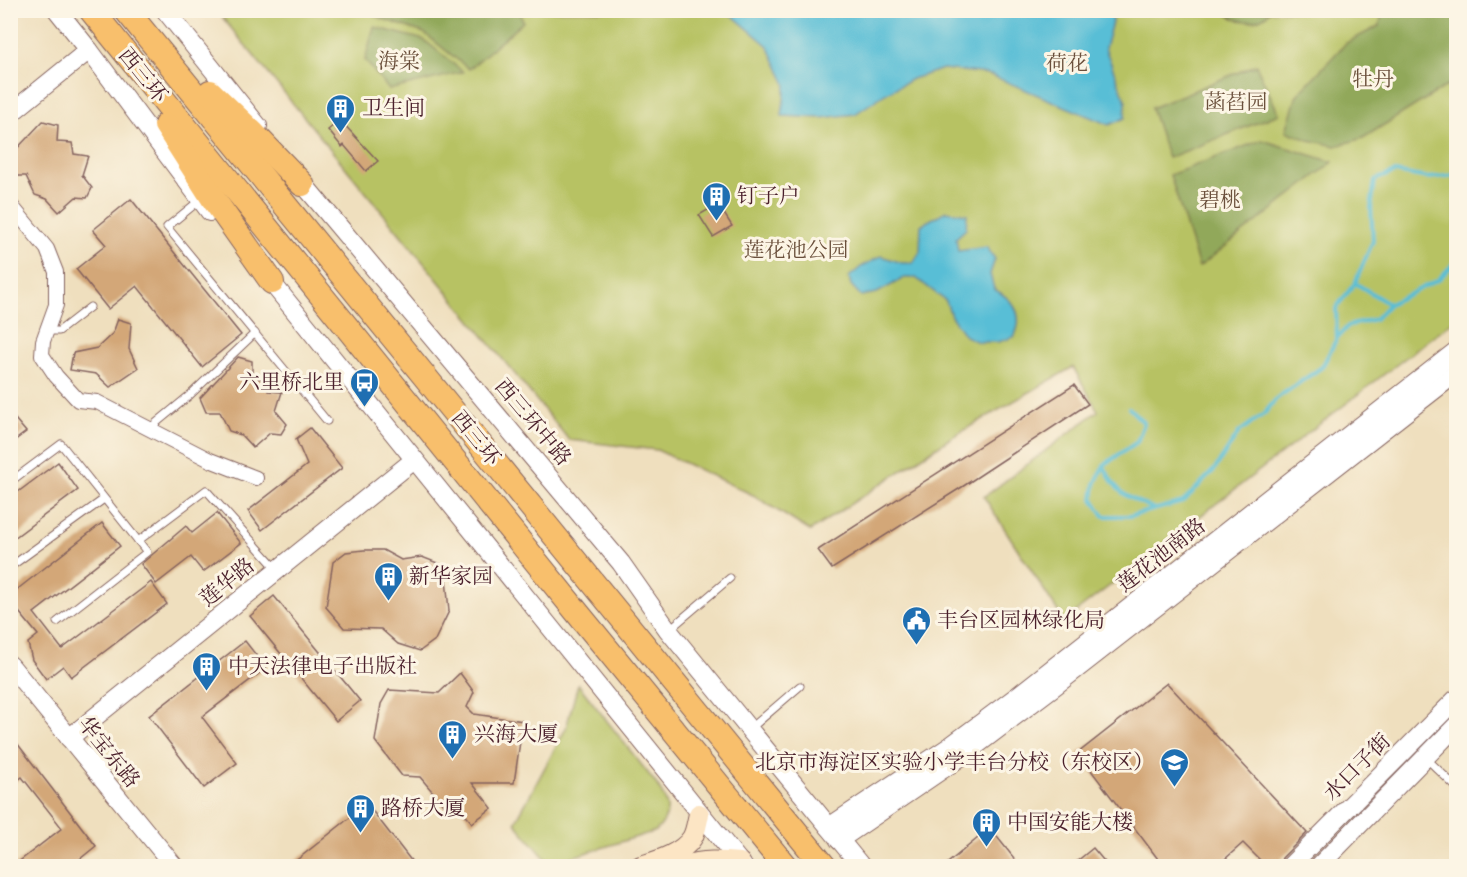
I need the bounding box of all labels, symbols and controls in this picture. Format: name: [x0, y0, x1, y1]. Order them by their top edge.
street label: 西三环: [112, 43, 172, 109]
park label: 海棠: [378, 49, 420, 76]
park label: 荷花: [1046, 51, 1088, 78]
park label: 牡丹: [1352, 67, 1394, 94]
park label: 菡萏园: [1205, 90, 1268, 117]
building icon: 卫生间: [325, 92, 357, 134]
place label: 卫生间: [362, 96, 425, 123]
building icon: 钉子户: [700, 180, 732, 222]
place label: 钉子户: [737, 184, 800, 211]
park label: 碧桃: [1199, 188, 1241, 215]
park label: 莲花池公园: [744, 238, 849, 265]
bus stop icon: 六里桥北里: [349, 366, 381, 408]
place label: 六里桥北里: [239, 370, 344, 397]
street label: 西三环中路: [488, 374, 576, 472]
street label: 西三环: [445, 406, 505, 472]
street label: 莲花池南路: [1112, 513, 1212, 599]
street label: 莲华路: [195, 553, 261, 613]
building icon: 新华家园: [372, 560, 404, 602]
place label: 新华家园: [409, 564, 493, 591]
public building icon: 丰台区园林绿化局: [900, 604, 932, 646]
place label: 丰台区园林绿化局: [937, 608, 1105, 635]
building icon: 中天法律电子出版社: [191, 650, 223, 692]
place label: 中天法律电子出版社: [228, 654, 417, 681]
street label: 华宝东路: [71, 712, 145, 794]
building icon: 兴海大厦: [437, 718, 469, 760]
place label: 兴海大厦: [474, 722, 558, 749]
street label: 水口子街: [1319, 729, 1397, 807]
school or university icon: 北京市海淀区实验小学丰台分校（东校区）: [1159, 746, 1191, 788]
place label: 北京市海淀区实验小学丰台分校（东校区）: [755, 750, 1154, 777]
building icon: 路桥大厦: [344, 792, 376, 834]
place label: 路桥大厦: [381, 796, 465, 823]
building icon: 中国安能大楼: [970, 806, 1002, 848]
place label: 中国安能大楼: [1007, 810, 1133, 837]

